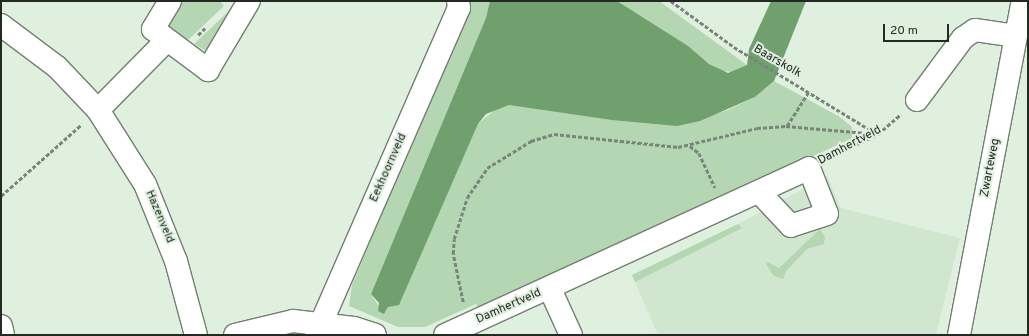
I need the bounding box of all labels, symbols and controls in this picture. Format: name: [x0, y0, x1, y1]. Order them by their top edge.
scale bar: [885, 16, 951, 42]
text: 20 m: [890, 23, 918, 39]
street label: Baarskolk: [750, 42, 804, 82]
street label: Damhertveld: [816, 123, 884, 169]
street label: Eekhoornveld: [367, 131, 411, 205]
street label: Zwarteweg: [978, 137, 1004, 199]
street label: Hazenveld: [141, 188, 177, 246]
street label: Damhertveld: [474, 286, 544, 328]

